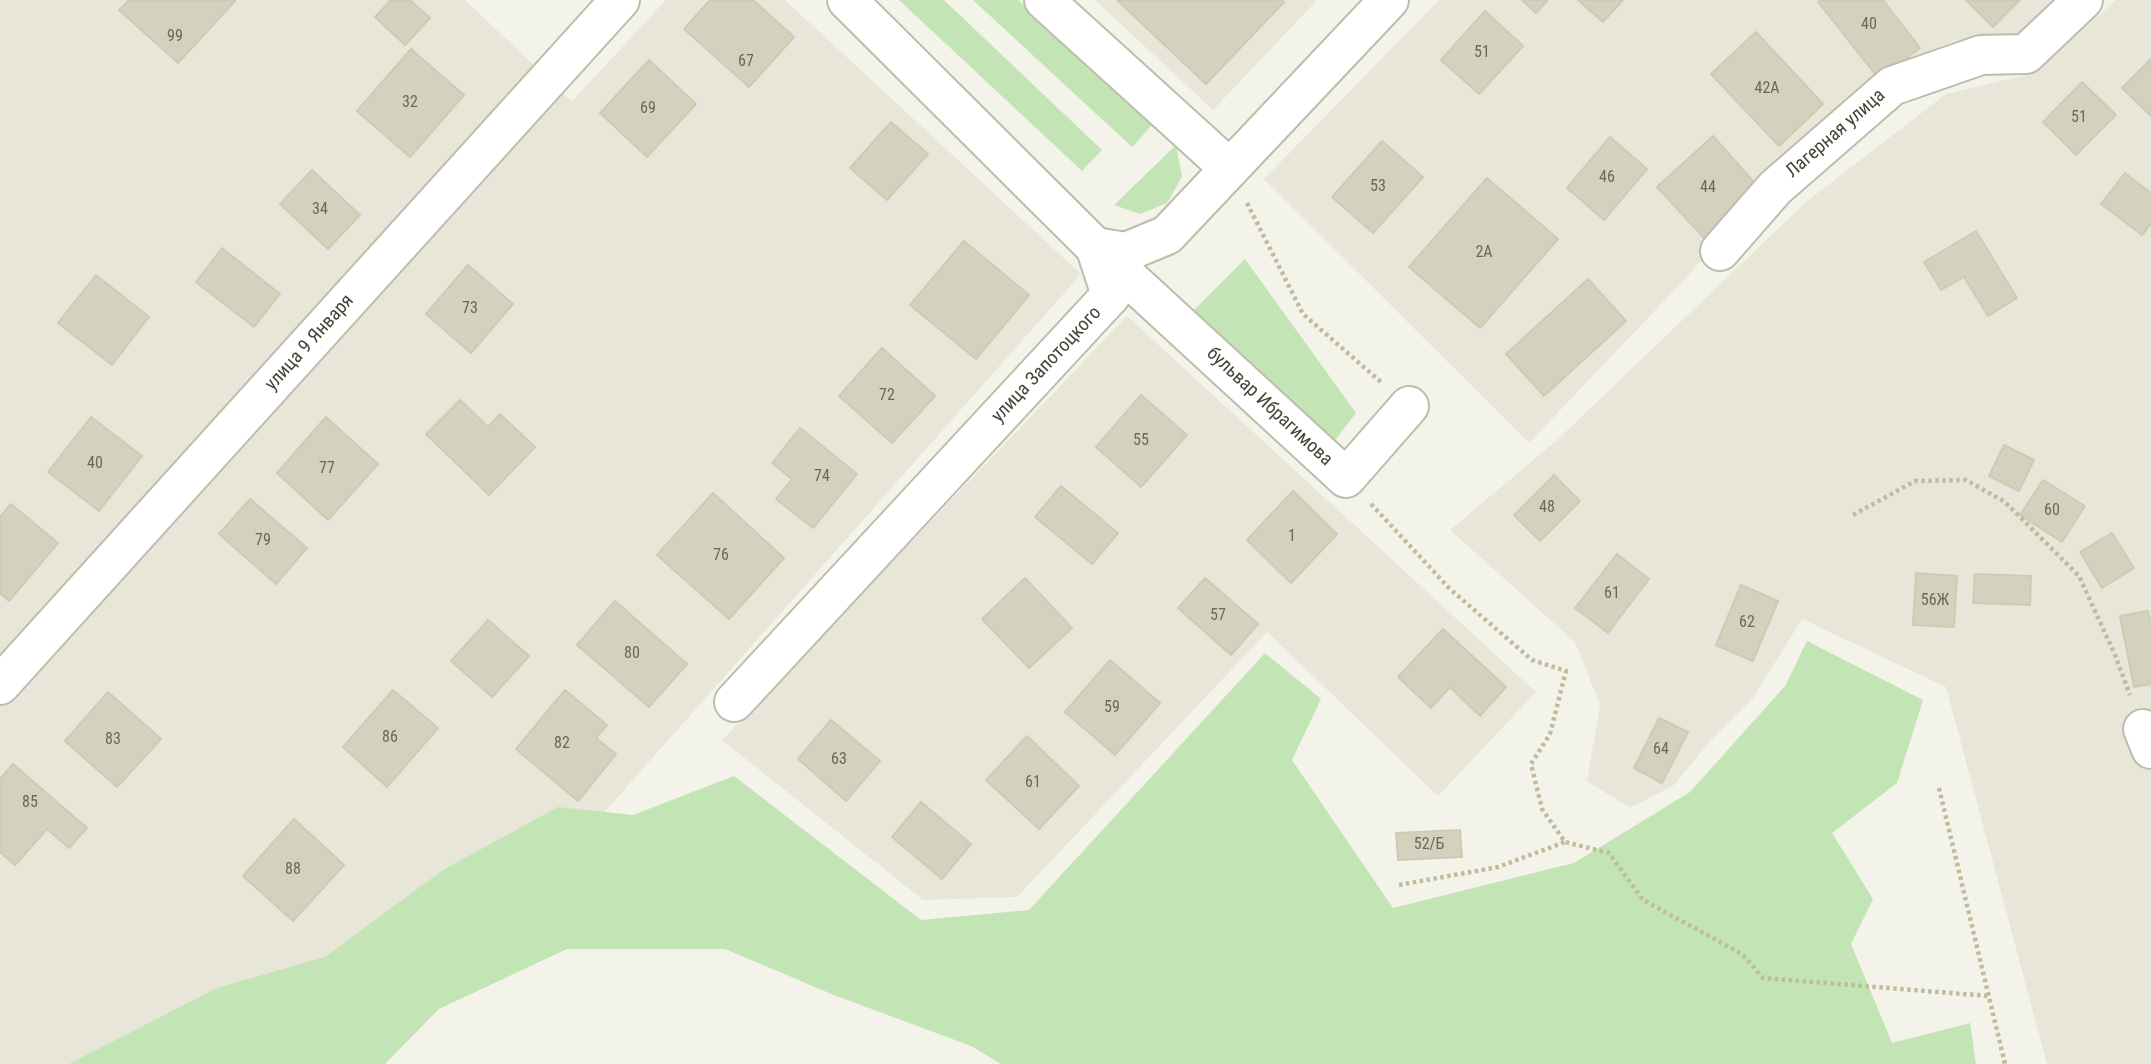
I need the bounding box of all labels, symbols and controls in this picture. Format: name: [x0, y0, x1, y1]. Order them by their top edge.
house number: 40: [1861, 15, 1877, 35]
house number: 99: [167, 27, 183, 47]
house number: 51: [1474, 43, 1490, 63]
house number: 67: [738, 52, 754, 72]
house number: 42А: [1754, 79, 1780, 99]
street label: Лагерная улица: [1782, 85, 1890, 183]
house number: 32: [402, 93, 418, 113]
house number: 69: [640, 99, 656, 119]
house number: 51: [2071, 108, 2087, 128]
house number: 46: [1599, 168, 1615, 188]
house number: 53: [1370, 177, 1386, 197]
house number: 44: [1700, 178, 1716, 198]
house number: 34: [312, 200, 328, 220]
house number: 2А: [1475, 243, 1493, 263]
street label: улица 9 Января: [261, 290, 359, 396]
house number: 73: [462, 299, 478, 319]
street label: улица Запотоцкого: [987, 302, 1107, 428]
street label: бульвар Ибрагимова: [1201, 343, 1337, 471]
house number: 72: [879, 386, 895, 406]
house number: 55: [1133, 431, 1149, 451]
house number: 40: [87, 454, 103, 474]
house number: 77: [319, 459, 335, 479]
house number: 74: [814, 467, 830, 487]
house number: 48: [1539, 498, 1555, 518]
house number: 60: [2044, 501, 2060, 521]
house number: 1: [1288, 527, 1296, 547]
house number: 79: [255, 531, 271, 551]
house number: 76: [713, 546, 729, 566]
house number: 61: [1604, 584, 1620, 604]
house number: 56Ж: [1921, 591, 1949, 611]
house number: 57: [1210, 606, 1226, 626]
house number: 62: [1739, 613, 1755, 633]
house number: 80: [624, 644, 640, 664]
house number: 59: [1104, 698, 1120, 718]
house number: 86: [382, 728, 398, 748]
house number: 83: [105, 730, 121, 750]
house number: 82: [554, 734, 570, 754]
house number: 64: [1653, 740, 1669, 760]
house number: 63: [831, 750, 847, 770]
house number: 61: [1025, 773, 1041, 793]
house number: 85: [22, 793, 38, 813]
house number: 52/Б: [1414, 835, 1444, 855]
house number: 88: [285, 860, 301, 880]

